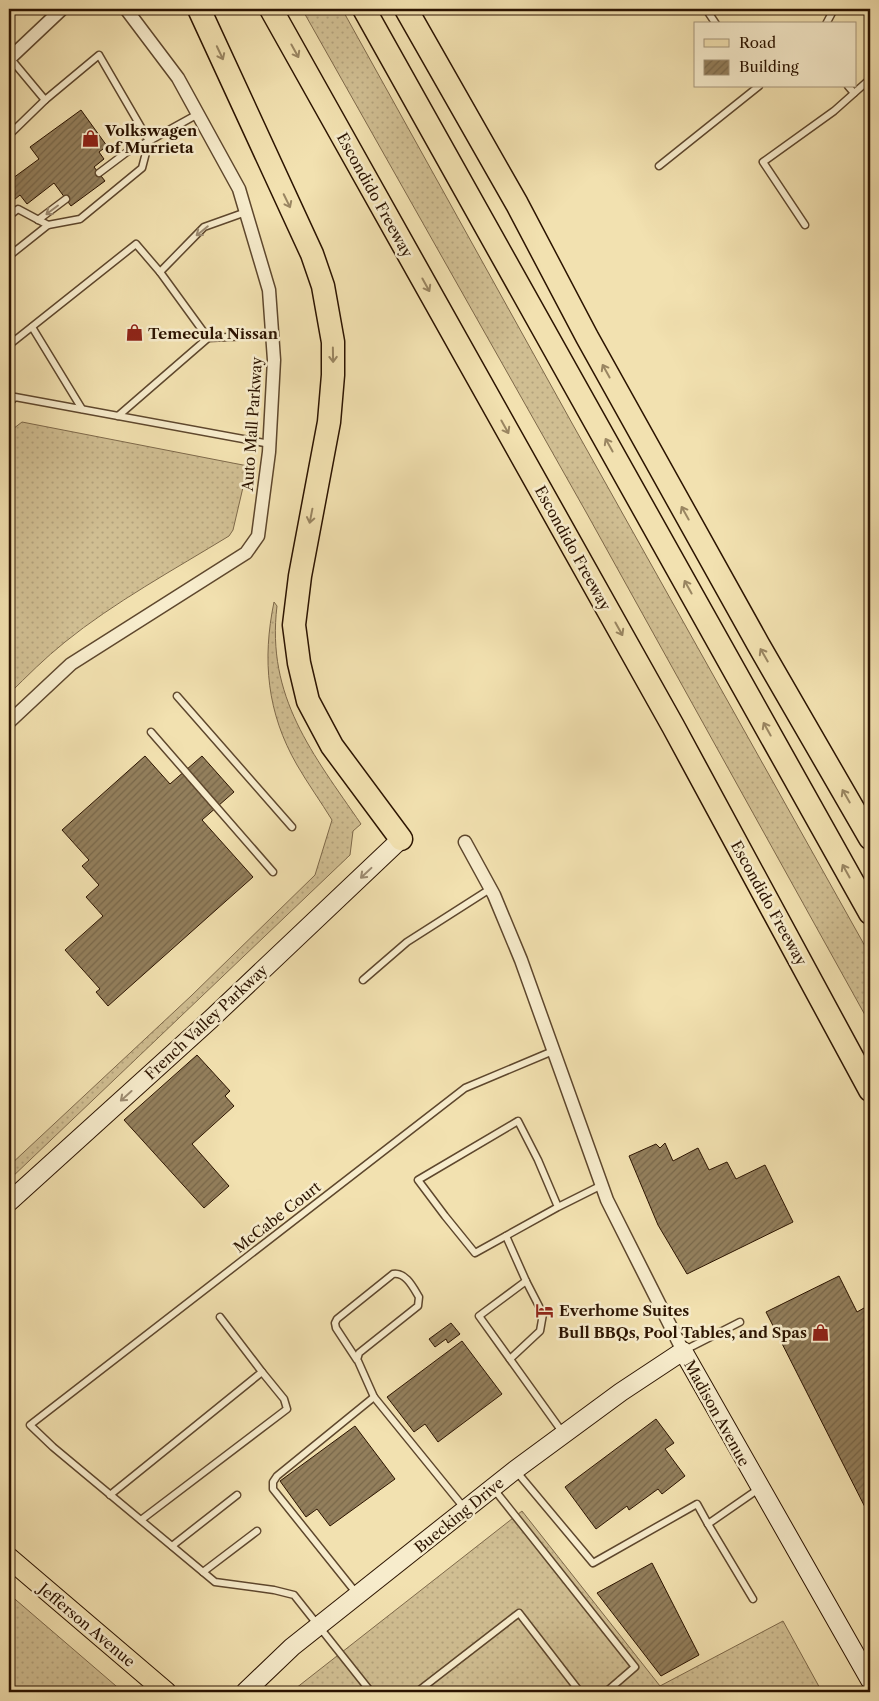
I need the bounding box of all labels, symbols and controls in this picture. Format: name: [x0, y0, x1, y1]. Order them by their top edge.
legend: [694, 22, 856, 88]
text: Road: [739, 33, 776, 52]
one-way arrow: [290, 44, 300, 59]
one-way arrow: [215, 45, 225, 60]
text: Building: [739, 57, 799, 76]
place label: Volkswagen of Murrieta: [104, 121, 198, 157]
shop icon: Volkswagen of Murrieta: [81, 129, 101, 149]
street label: Escondido Freeway: [333, 129, 417, 261]
one-way arrow: [282, 193, 292, 208]
one-way arrow: [46, 204, 59, 215]
one-way arrow: [195, 226, 208, 237]
one-way arrow: [421, 277, 431, 292]
shop icon: Temecula Nissan: [124, 323, 144, 343]
place label: Temecula Nissan: [148, 324, 279, 343]
one-way arrow: [328, 346, 338, 363]
street label: Auto Mall Parkway: [238, 356, 266, 493]
one-way arrow: [601, 364, 611, 379]
one-way arrow: [500, 419, 510, 434]
one-way arrow: [603, 439, 613, 453]
street label: Escondido Freeway: [531, 482, 615, 614]
one-way arrow: [680, 506, 690, 521]
one-way arrow: [306, 507, 315, 523]
one-way arrow: [683, 580, 693, 595]
one-way arrow: [614, 622, 624, 636]
one-way arrow: [759, 649, 769, 663]
one-way arrow: [762, 722, 772, 737]
one-way arrow: [840, 789, 850, 804]
street label: Escondido Freeway: [727, 837, 811, 969]
one-way arrow: [841, 864, 851, 879]
one-way arrow: [359, 867, 372, 879]
street label: French Valley Parkway: [141, 960, 272, 1084]
one-way arrow: [119, 1090, 132, 1102]
street label: McCabe Court: [230, 1177, 325, 1257]
hotel icon: Everhome Suites: [535, 1300, 555, 1320]
place label: Everhome Suites: [559, 1301, 689, 1320]
shop icon: Bull BBQs, Pool Tables, and Spas: [811, 1322, 831, 1342]
place label: Bull BBQs, Pool Tables, and Spas: [558, 1323, 807, 1342]
street label: Madison Avenue: [680, 1357, 754, 1469]
street label: Buecking Drive: [410, 1473, 508, 1557]
street label: Jefferson Avenue: [33, 1578, 139, 1671]

